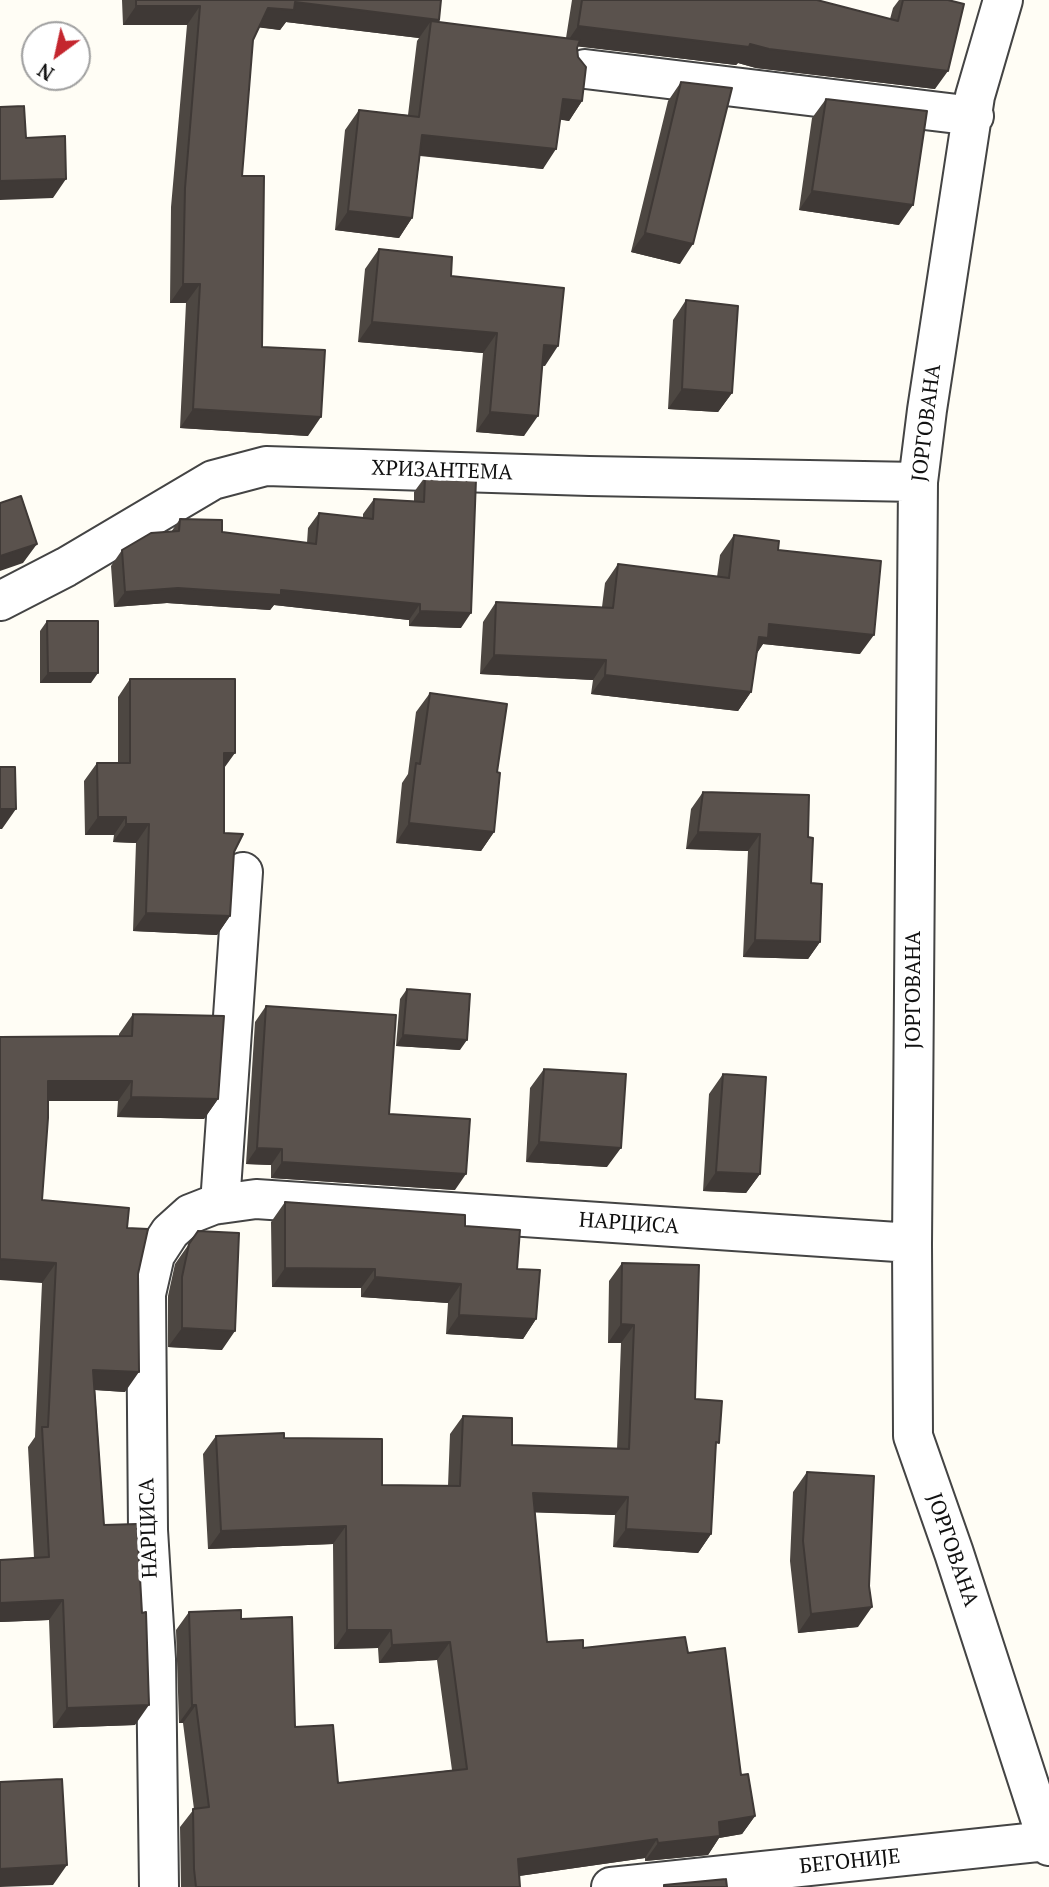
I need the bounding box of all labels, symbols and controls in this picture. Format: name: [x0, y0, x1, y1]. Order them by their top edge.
north arrow: [21, 21, 91, 91]
text: N: [33, 58, 58, 87]
street label: ЈОРГОВАНА: [907, 363, 947, 483]
street label: ХРИЗАНТЕМА: [371, 456, 513, 486]
street label: ЈОРГОВАНА: [901, 931, 927, 1049]
street label: НАРЦИСА: [578, 1208, 680, 1240]
street label: НАРЦИСА: [135, 1477, 163, 1579]
street label: ЈОРГОВАНА: [921, 1490, 983, 1610]
street label: БЕГОНИЈЕ: [798, 1844, 902, 1880]

